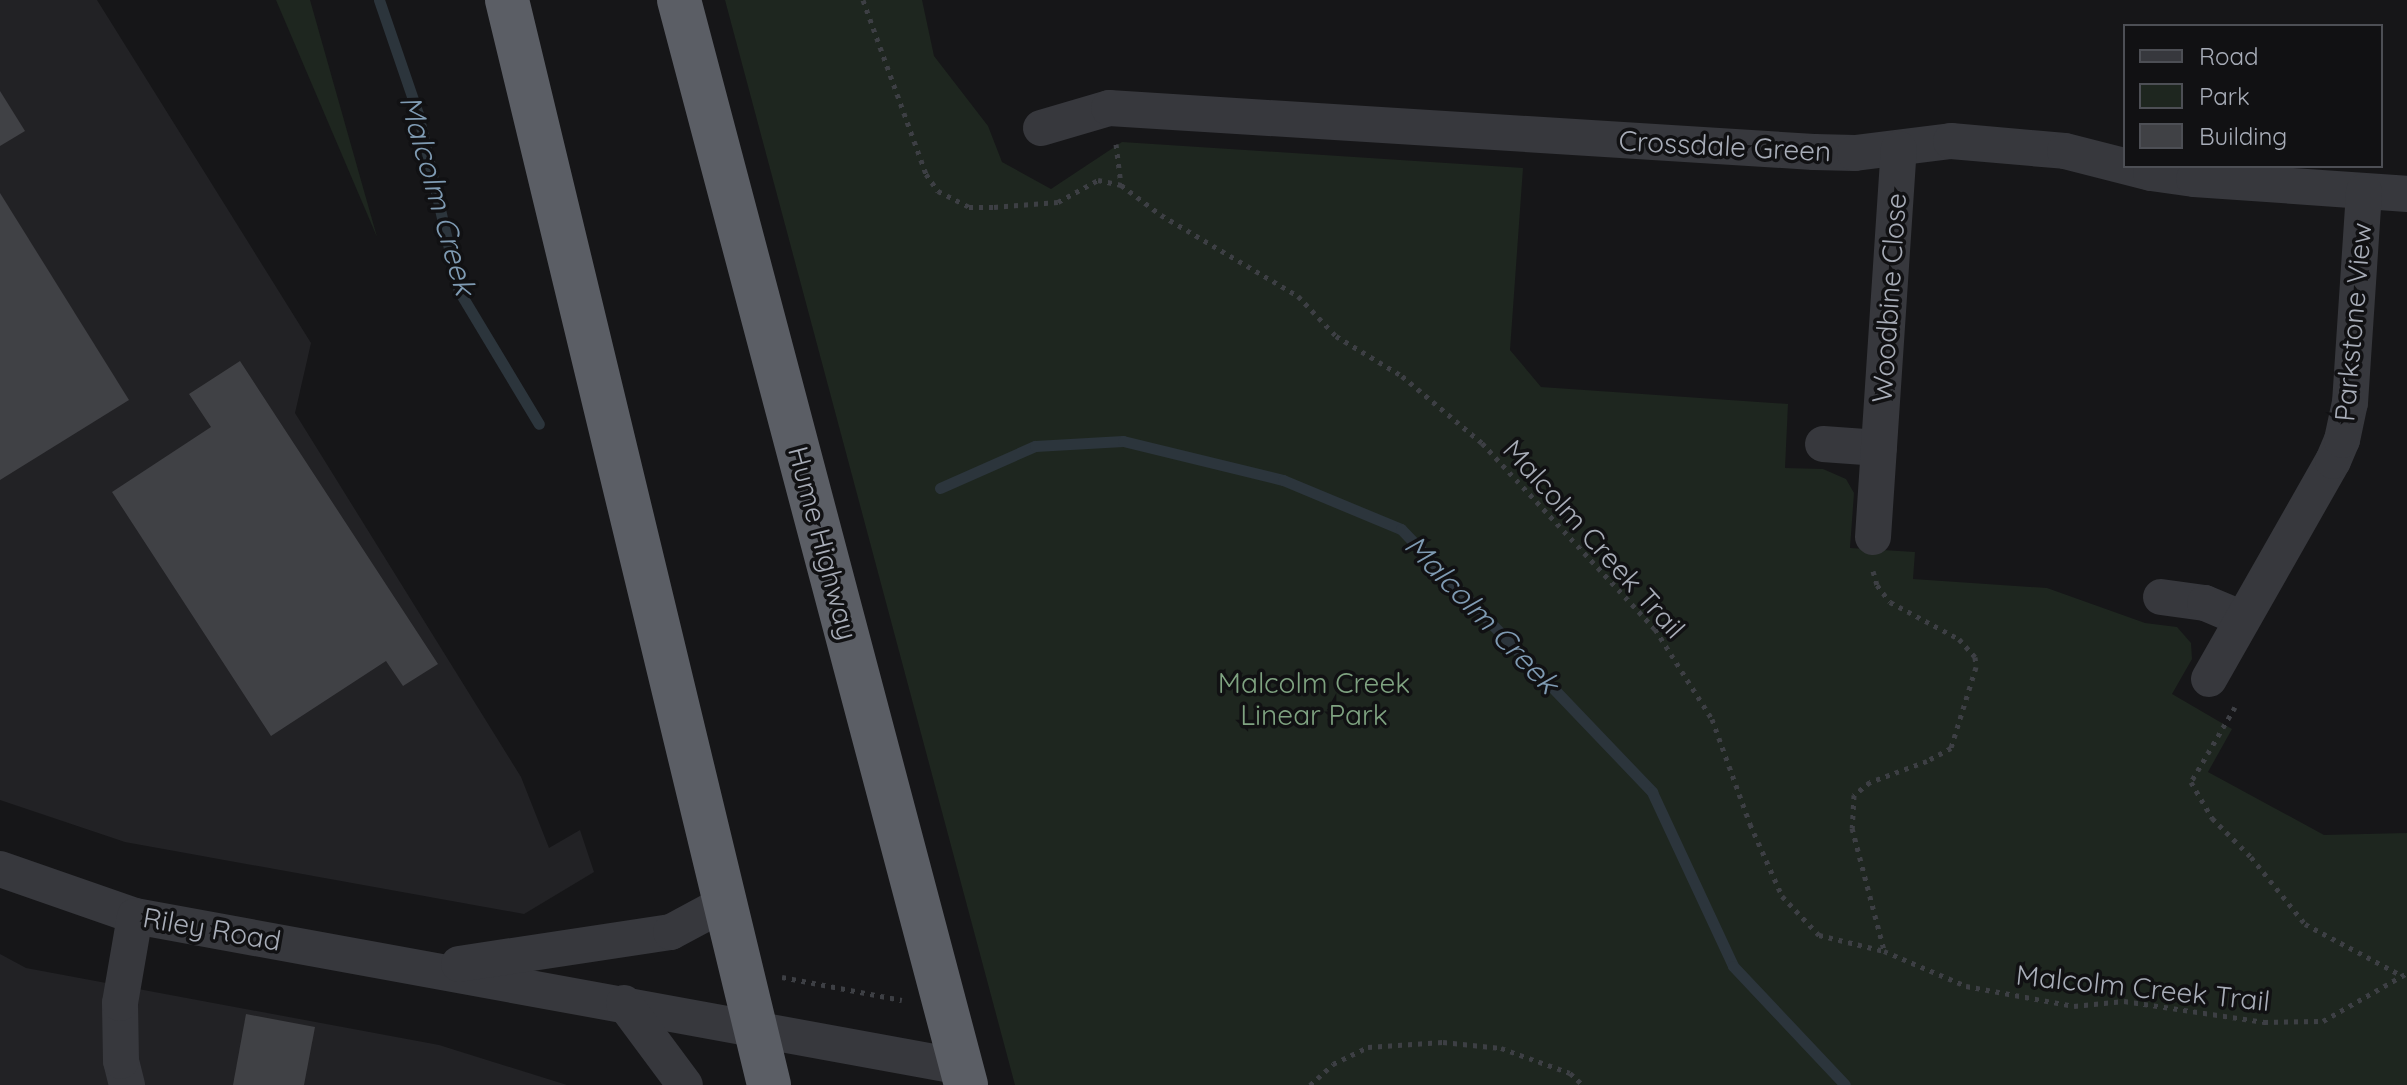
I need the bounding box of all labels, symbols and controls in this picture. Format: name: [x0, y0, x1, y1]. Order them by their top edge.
legend: [2123, 24, 2383, 168]
text: Road: [2199, 41, 2259, 71]
text: Park: [2199, 81, 2250, 111]
water label: Malcolm Creek: [392, 91, 484, 299]
text: Building: [2199, 121, 2287, 151]
street label: Crossdale Green: [1618, 124, 1832, 168]
street label: Woodbine Close: [1865, 192, 1913, 404]
street label: Parkstone View: [2328, 221, 2378, 423]
street label: Malcolm Creek Trail: [1496, 433, 1692, 645]
street label: Hume Highway: [781, 443, 865, 643]
water label: Malcolm Creek: [1397, 527, 1567, 701]
park label: Malcolm Creek Linear Park: [1218, 666, 1410, 732]
street label: Riley Road: [140, 900, 284, 958]
street label: Malcolm Creek Trail: [2014, 958, 2272, 1018]

